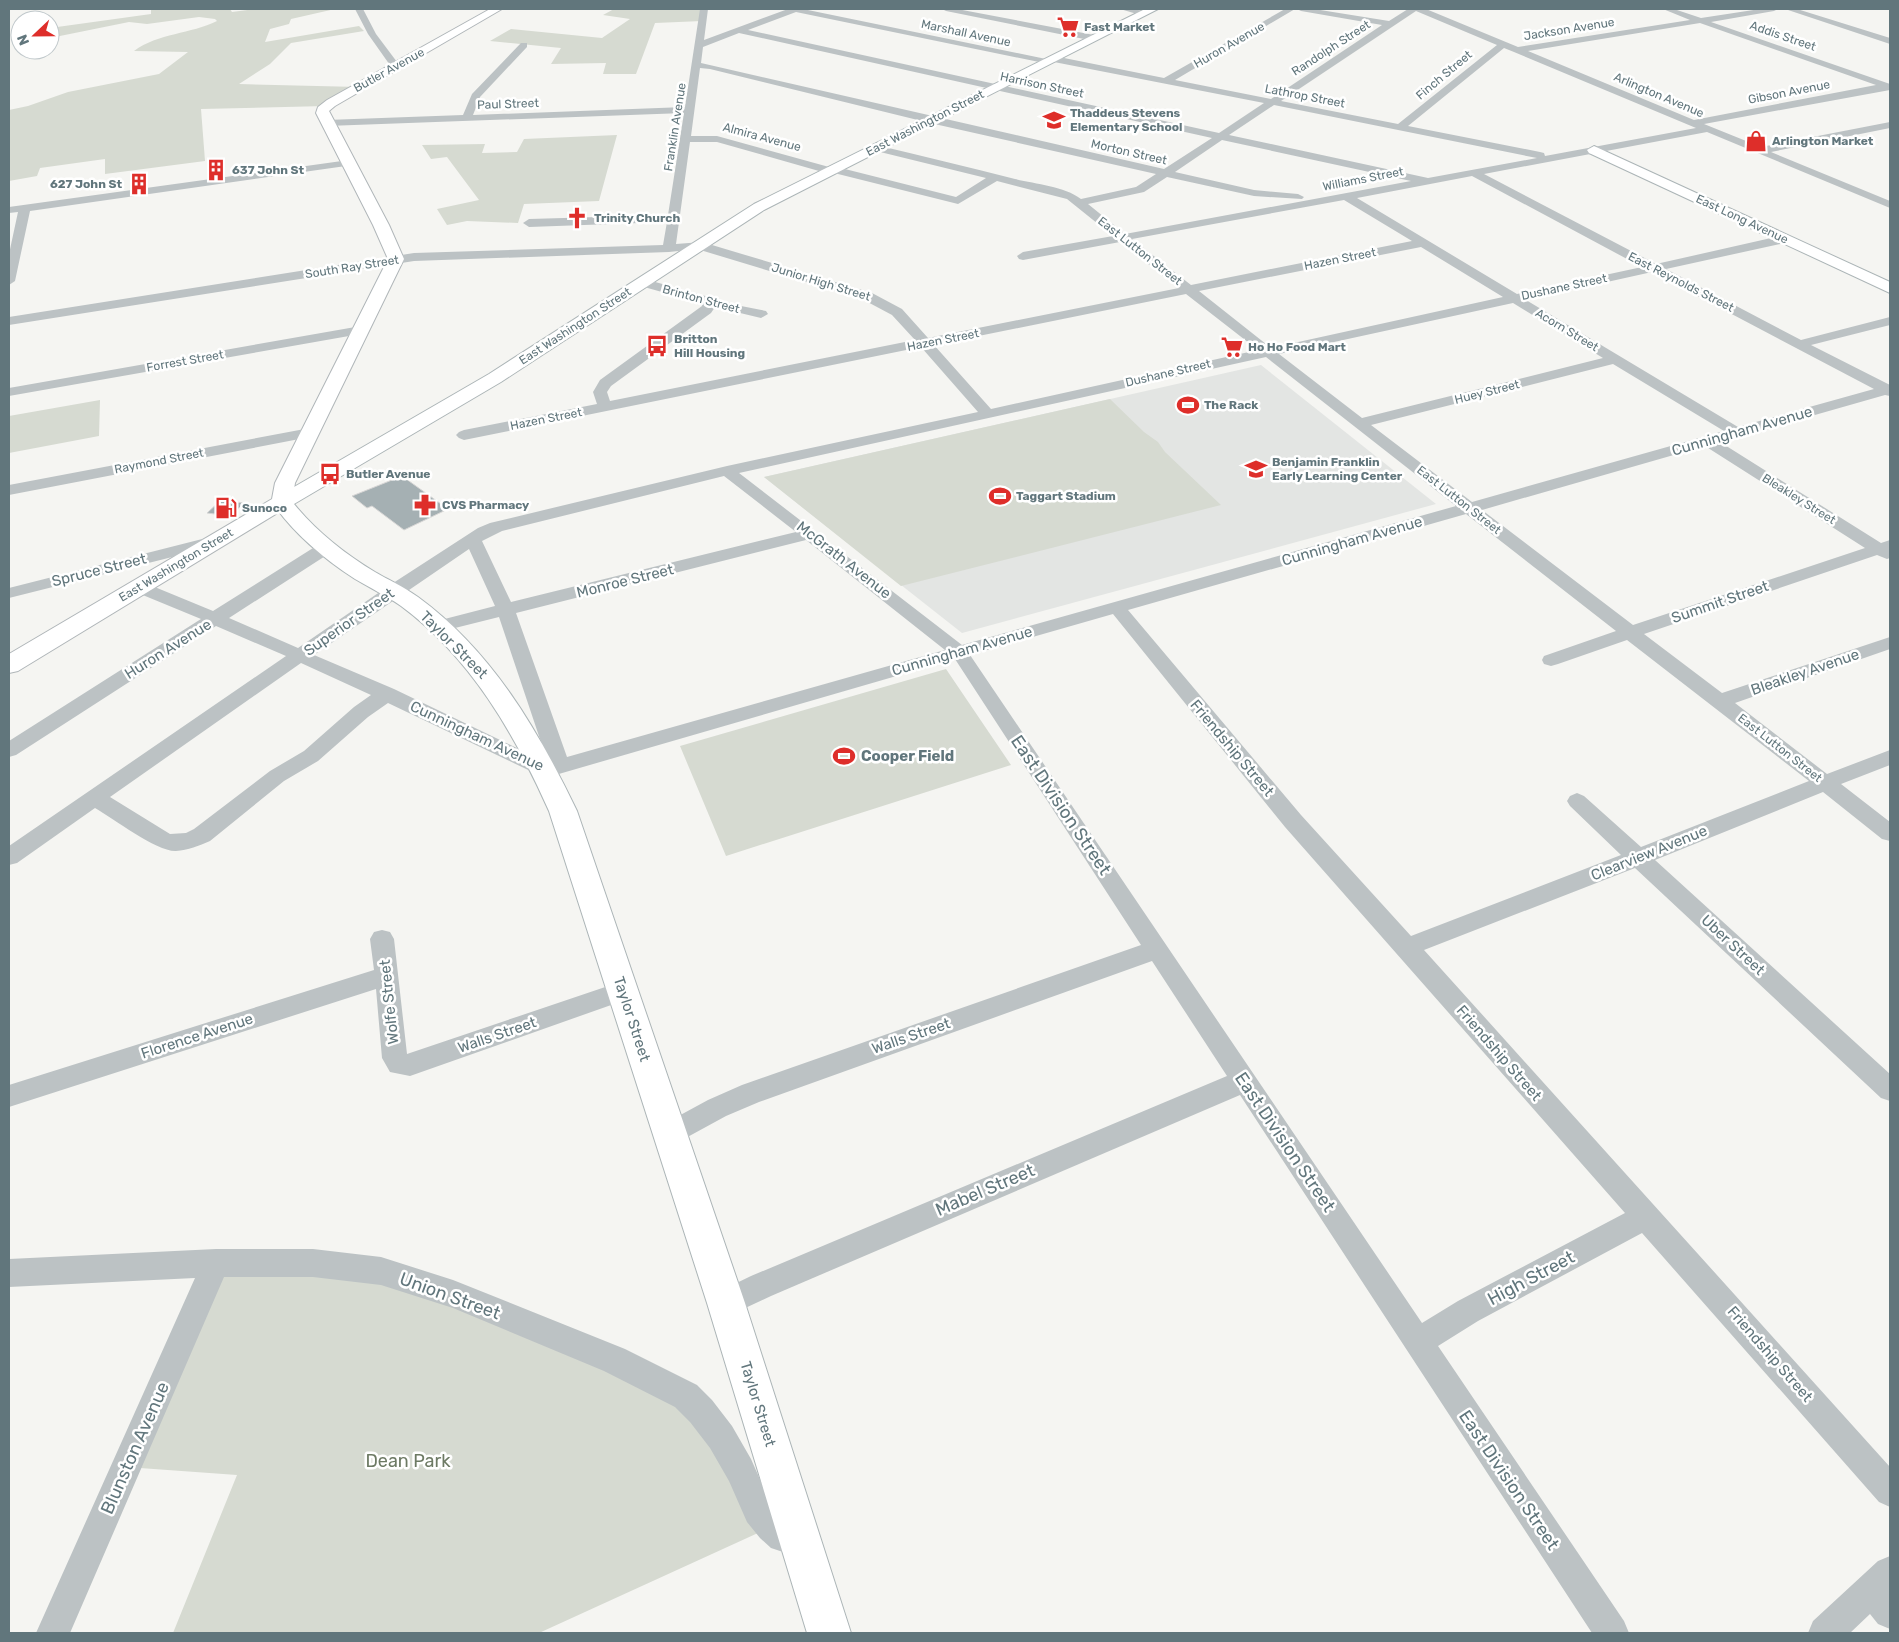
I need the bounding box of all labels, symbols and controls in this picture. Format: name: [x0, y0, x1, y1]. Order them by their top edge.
north arrow: [10, 10, 60, 60]
supermarket icon: Fast Market: [1055, 14, 1081, 40]
street label: Jackson Avenue: [1523, 15, 1616, 43]
street label: Marshall Avenue: [920, 17, 1012, 49]
street label: Randolph Street: [1289, 17, 1373, 79]
street label: Addis Street: [1748, 18, 1818, 54]
street label: Huron Avenue: [1191, 19, 1267, 71]
place label: Fast Market: [1084, 20, 1155, 34]
text: N: [14, 32, 33, 48]
street label: Butler Avenue: [351, 45, 427, 95]
street label: Finch Street: [1413, 47, 1475, 102]
street label: Harrison Street: [999, 69, 1085, 101]
street label: Arlington Avenue: [1612, 70, 1706, 120]
street label: Gibson Avenue: [1747, 77, 1831, 107]
street label: Lathrop Street: [1264, 81, 1347, 111]
street label: Franklin Avenue: [661, 82, 689, 172]
street label: East Washington Street: [864, 87, 987, 159]
street label: Paul Street: [477, 96, 540, 112]
place label: Thaddeus Stevens Elementary School: [1070, 106, 1182, 134]
school or university icon: Thaddeus Stevens Elementary School: [1041, 107, 1067, 133]
street label: Almira Avenue: [721, 120, 803, 154]
shop icon: Arlington Market: [1743, 128, 1769, 154]
place label: Arlington Market: [1772, 134, 1874, 148]
street label: Morton Street: [1090, 136, 1169, 168]
building icon: 637 John St: [203, 157, 229, 183]
place label: 637 John St: [232, 163, 305, 177]
street label: Williams Street: [1321, 164, 1405, 194]
building icon: 627 John St: [126, 171, 152, 197]
place label: 627 John St: [50, 177, 122, 191]
street label: East Long Avenue: [1694, 191, 1791, 247]
church icon: Trinity Church: [564, 205, 590, 231]
place label: Trinity Church: [594, 211, 680, 225]
street label: East Lutton Street: [1095, 214, 1185, 288]
street label: Hazen Street: [1303, 245, 1377, 273]
street label: East Reynolds Street: [1626, 249, 1736, 315]
street label: South Ray Street: [304, 253, 400, 281]
street label: Junior High Street: [770, 260, 872, 304]
street label: Dushane Street: [1520, 271, 1608, 303]
street label: Brinton Street: [661, 282, 741, 316]
street label: East Washington Street: [516, 284, 634, 367]
street label: Acorn Street: [1533, 306, 1601, 354]
street label: Hazen Street: [906, 326, 980, 354]
place label: Britton Hill Housing: [674, 332, 745, 360]
bus stop icon: Britton Hill Housing: [644, 333, 670, 359]
supermarket icon: Ho Ho Food Mart: [1219, 334, 1245, 360]
place label: Ho Ho Food Mart: [1248, 340, 1346, 354]
street label: Forrest Street: [145, 347, 225, 375]
street label: Dushane Street: [1124, 356, 1212, 390]
street label: Huey Street: [1453, 377, 1521, 407]
sports icon: The Rack: [1175, 392, 1201, 418]
place label: The Rack: [1204, 398, 1258, 412]
street label: Cunningham Avenue: [1670, 402, 1814, 460]
street label: Hazen Street: [509, 405, 583, 433]
street label: Raymond Street: [113, 445, 205, 477]
place label: Benjamin Franklin Early Learning Center: [1272, 455, 1403, 483]
school or university icon: Benjamin Franklin Early Learning Center: [1243, 456, 1269, 482]
bus stop icon: Butler Avenue: [317, 461, 343, 487]
street label: East Lutton Street: [1414, 463, 1504, 537]
place label: Butler Avenue: [346, 467, 430, 481]
street label: Bleakley Street: [1760, 471, 1839, 527]
sports icon: Taggart Stadium: [987, 483, 1013, 509]
place label: Taggart Stadium: [1016, 489, 1116, 503]
pharmacy icon: CVS Pharmacy: [412, 492, 438, 518]
fuel station icon: Sunoco: [213, 495, 239, 521]
place label: CVS Pharmacy: [442, 498, 529, 512]
place label: Sunoco: [242, 501, 287, 515]
street label: Cunningham Avenue: [1280, 512, 1424, 570]
street label: McGrath Avenue: [793, 518, 895, 602]
street label: East Washington Street: [116, 525, 236, 605]
street label: Spruce Street: [50, 550, 148, 590]
street label: Monroe Street: [575, 560, 675, 602]
street label: Summit Street: [1669, 577, 1771, 627]
street label: Superior Street: [300, 584, 398, 660]
street label: Taylor Street: [416, 607, 492, 683]
street label: Huron Avenue: [121, 615, 215, 683]
street label: Cunningham Avenue: [890, 622, 1034, 680]
street label: Bleakley Avenue: [1748, 645, 1862, 699]
street label: Friendship Street: [1186, 696, 1278, 800]
street label: Cunningham Avenue: [407, 697, 547, 775]
street label: East Lutton Street: [1735, 711, 1825, 785]
street label: East Division Street: [1006, 731, 1116, 879]
sports icon: Cooper Field: [831, 743, 857, 769]
place label: Cooper Field: [861, 747, 954, 765]
street label: Clearview Avenue: [1588, 821, 1710, 885]
street label: Uber Street: [1698, 911, 1769, 979]
street label: Wolfe Street: [376, 959, 402, 1045]
street label: Taylor Street: [610, 974, 654, 1064]
street label: Friendship Street: [1453, 1002, 1545, 1105]
street label: Florence Avenue: [139, 1009, 255, 1063]
street label: Walls Street: [455, 1013, 539, 1057]
street label: Walls Street: [869, 1014, 953, 1058]
street label: East Division Street: [1230, 1068, 1340, 1216]
street label: Mabel Street: [932, 1159, 1038, 1221]
street label: High Street: [1484, 1246, 1578, 1310]
street label: Union Street: [397, 1268, 503, 1324]
street label: Friendship Street: [1724, 1303, 1816, 1406]
street label: Taylor Street: [736, 1359, 780, 1449]
street label: Blunston Avenue: [96, 1378, 174, 1518]
street label: East Division Street: [1454, 1406, 1564, 1554]
park label: Dean Park: [365, 1450, 451, 1472]

